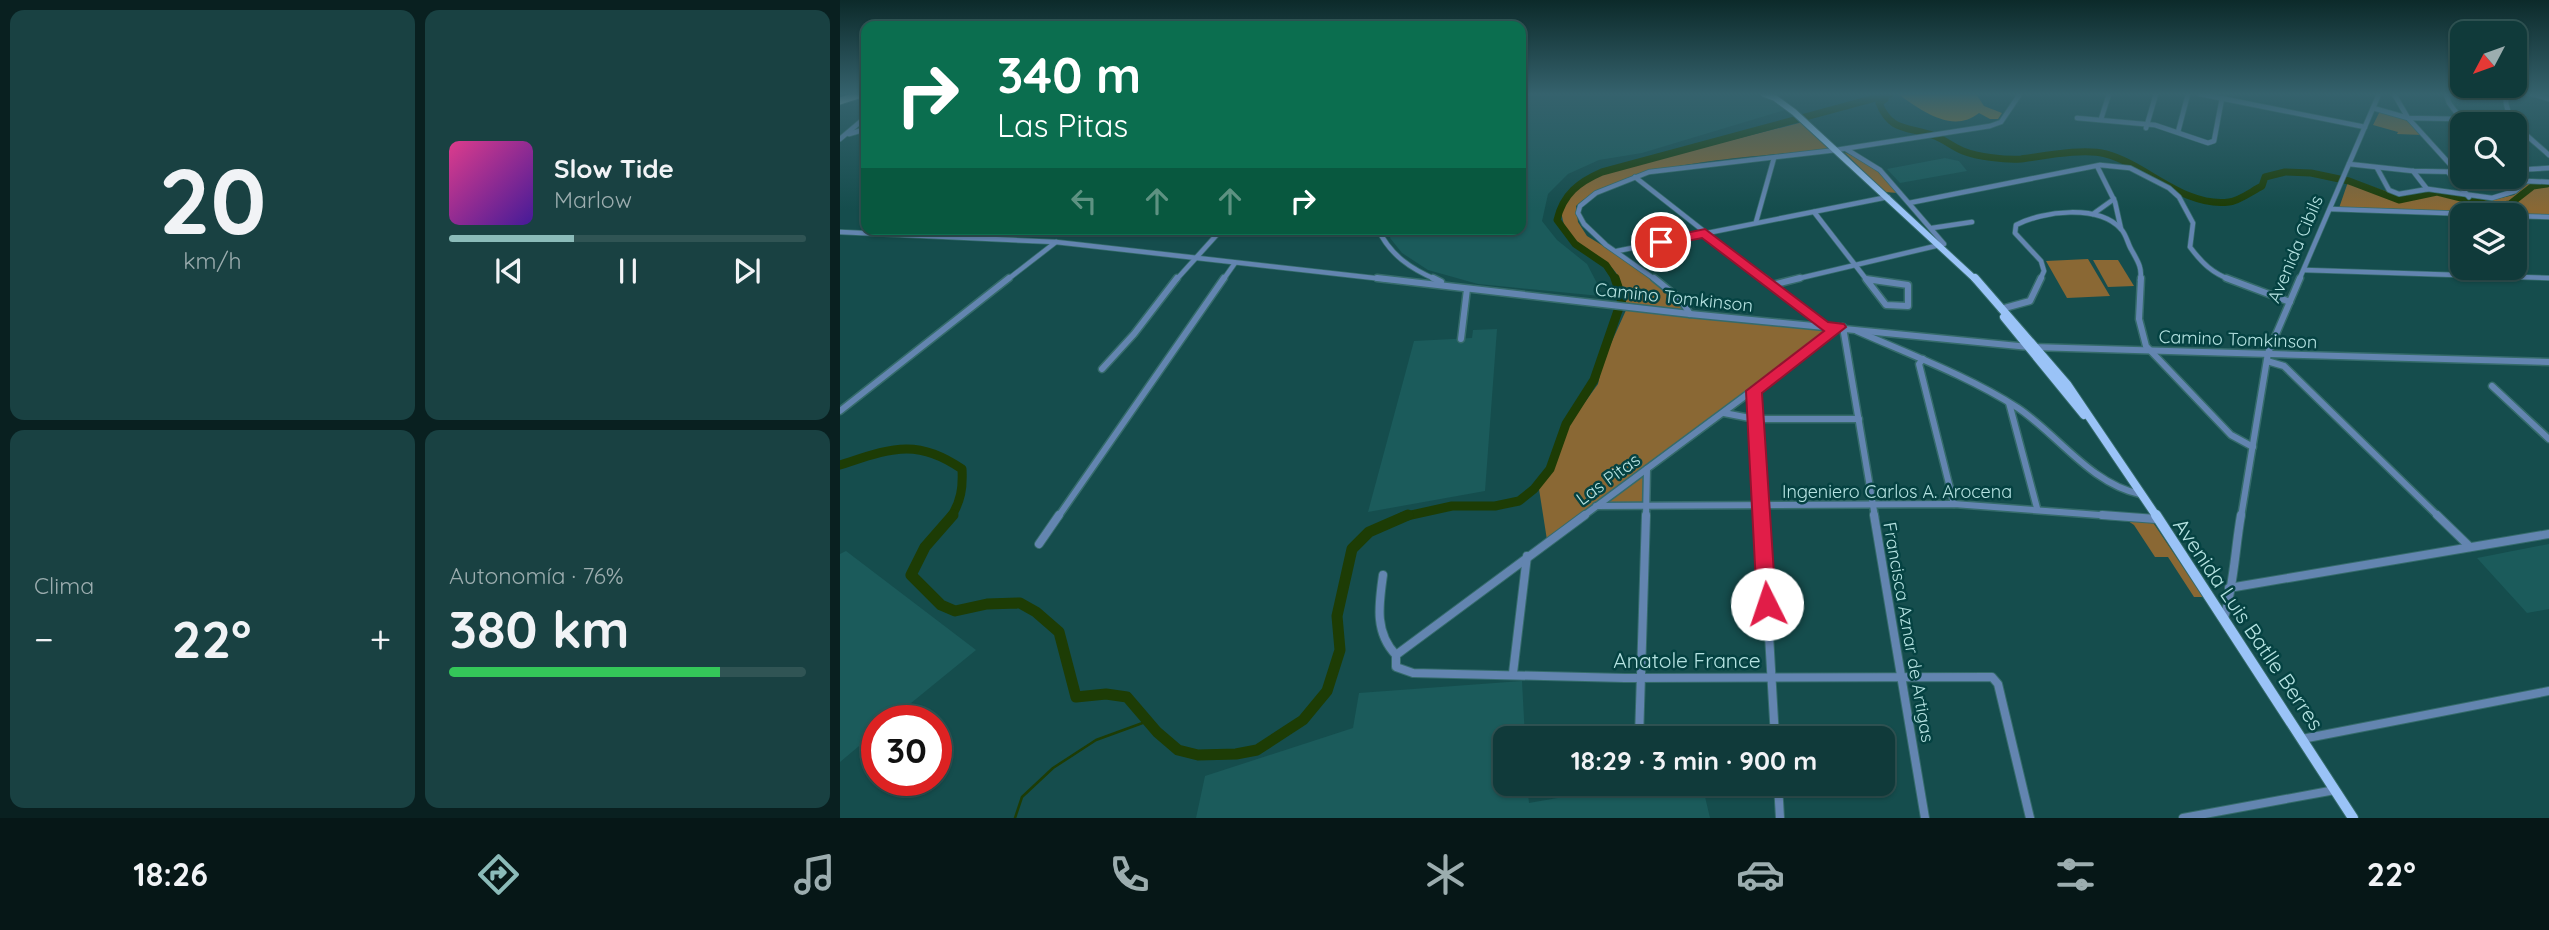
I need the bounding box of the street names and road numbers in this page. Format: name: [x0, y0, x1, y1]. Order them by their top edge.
street label: Avenida Cibils: [2262, 192, 2328, 306]
street label: Camino Tomkinson: [1594, 277, 1754, 317]
street label: Camino Tomkinson: [2158, 325, 2318, 353]
street label: Las Pitas: [1571, 448, 1645, 510]
street label: Ingeniero Carlos A. Arocena: [1782, 480, 2012, 503]
street label: Avenida Luis Batlle Berres: [2168, 513, 2330, 735]
street label: Francisca Aznar de Artigas: [1878, 520, 1940, 744]
street label: Anatole France: [1613, 647, 1761, 673]

